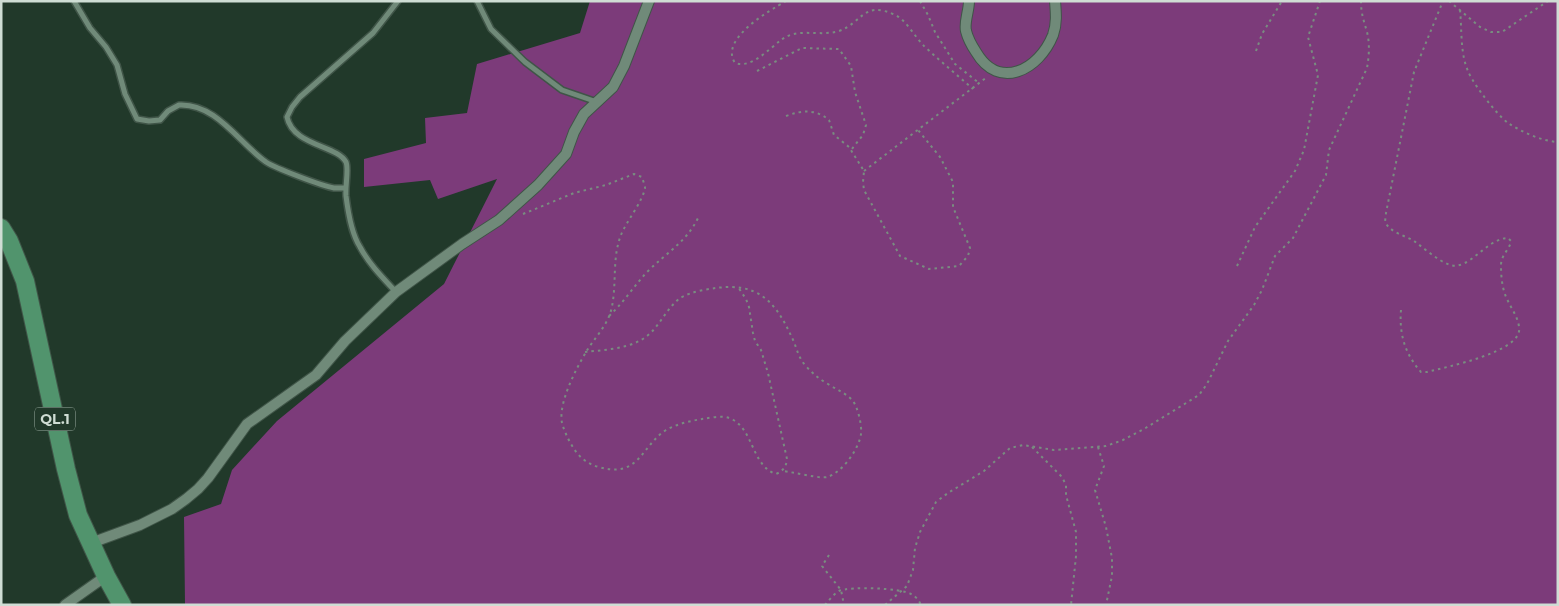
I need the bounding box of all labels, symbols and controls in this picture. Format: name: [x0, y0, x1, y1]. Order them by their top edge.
road number: QL.1: [35, 408, 75, 430]

